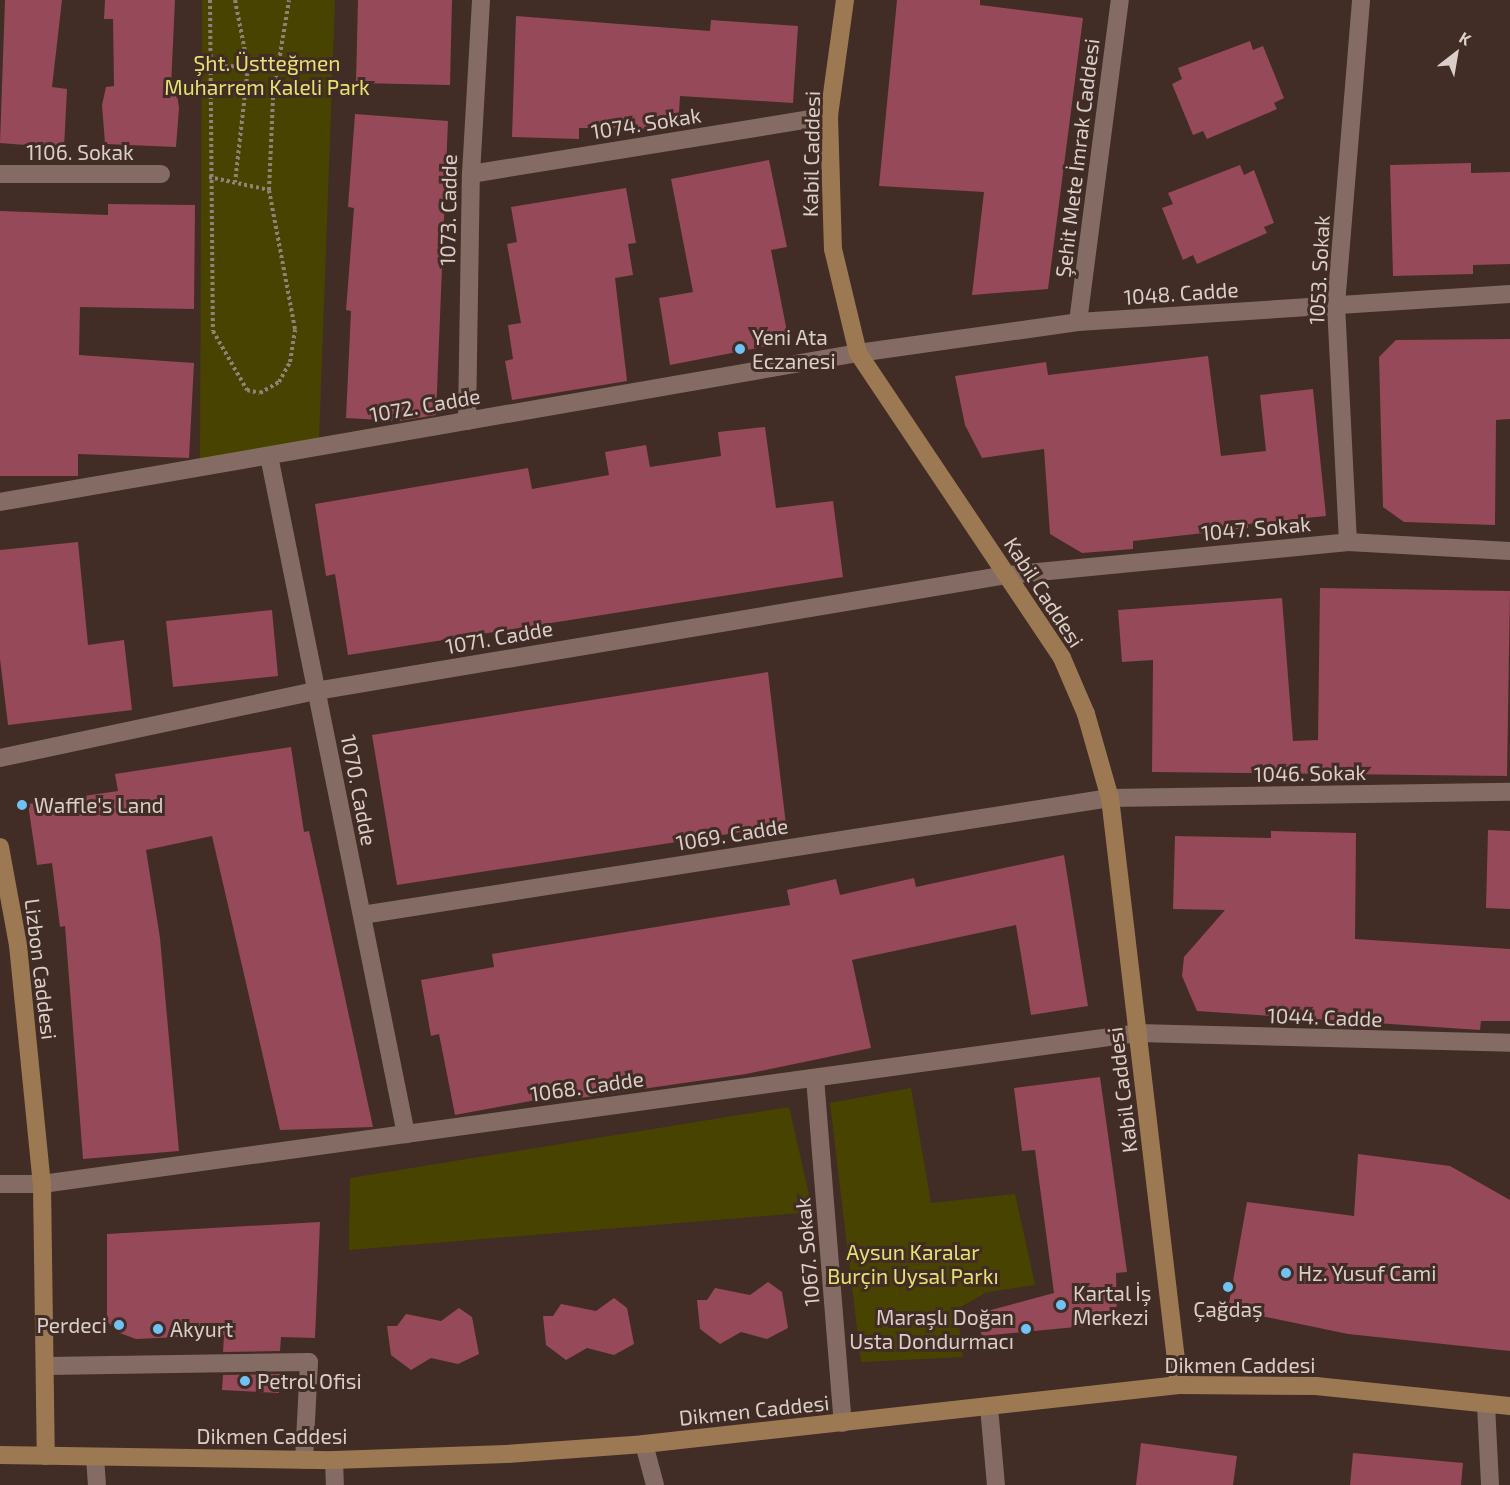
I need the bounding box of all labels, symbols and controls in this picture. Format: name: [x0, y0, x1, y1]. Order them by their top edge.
north arrow: [1426, 24, 1486, 84]
text: K: [1456, 27, 1475, 49]
street label: Şehit Mete İmrak Caddesi: [1050, 37, 1104, 279]
park label: Şht. Üstteğmen Muharrem Kaleli Park: [164, 50, 370, 100]
street label: Kabil Caddesi: [797, 90, 825, 218]
street label: 1074. Sokak: [589, 102, 703, 144]
street label: 1106. Sokak: [26, 139, 134, 165]
street label: 1073. Cadde: [434, 154, 462, 266]
street label: 1053. Sokak: [1304, 214, 1334, 326]
street label: 1048. Cadde: [1123, 276, 1239, 310]
place label: Yeni Ata Eczanesi: [752, 324, 836, 374]
marker: Yeni Ata Eczanesi: [733, 342, 747, 356]
street label: 1072. Cadde: [368, 383, 482, 427]
street label: 1047. Sokak: [1200, 511, 1312, 545]
street label: Kabil Caddesi: [999, 532, 1089, 652]
street label: 1071. Cadde: [443, 615, 555, 659]
street label: 1070. Cadde: [336, 732, 382, 848]
street label: 1046. Sokak: [1254, 759, 1366, 787]
place label: Waffle's Land: [34, 792, 164, 818]
marker: Waffle's Land: [15, 798, 29, 812]
street label: 1069. Cadde: [674, 813, 790, 855]
street label: Lizbon Caddesi: [20, 897, 62, 1041]
street label: 1044. Cadde: [1267, 1002, 1383, 1032]
street label: Kabil Caddesi: [1102, 1026, 1142, 1154]
street label: 1068. Cadde: [529, 1066, 645, 1106]
street label: 1067. Sokak: [790, 1197, 824, 1307]
park label: Aysun Karalar Burçin Uysal Parkı: [827, 1239, 999, 1289]
place label: Hz. Yusuf Cami: [1298, 1260, 1437, 1286]
marker: Hz. Yusuf Cami: [1279, 1266, 1293, 1280]
place label: Kartal İş Merkezi: [1073, 1280, 1152, 1330]
marker: Çağdaş: [1221, 1280, 1235, 1294]
place label: Çağdaş: [1193, 1296, 1263, 1322]
marker: Kartal İş Merkezi: [1054, 1298, 1068, 1312]
place label: Maraşlı Doğan Usta Dondurmacı: [849, 1304, 1014, 1354]
place label: Perdeci: [36, 1312, 107, 1338]
place label: Akyurt: [170, 1316, 233, 1342]
marker: Perdeci: [112, 1318, 126, 1332]
marker: Akyurt: [151, 1322, 165, 1336]
marker: Maraşlı Doğan Usta Dondurmacı: [1019, 1322, 1033, 1336]
street label: Dikmen Caddesi: [1164, 1352, 1316, 1378]
place label: Petrol Ofisi: [257, 1368, 362, 1394]
marker: Petrol Ofisi: [238, 1374, 252, 1388]
street label: Dikmen Caddesi: [678, 1390, 830, 1430]
street label: Dikmen Caddesi: [196, 1423, 348, 1449]

